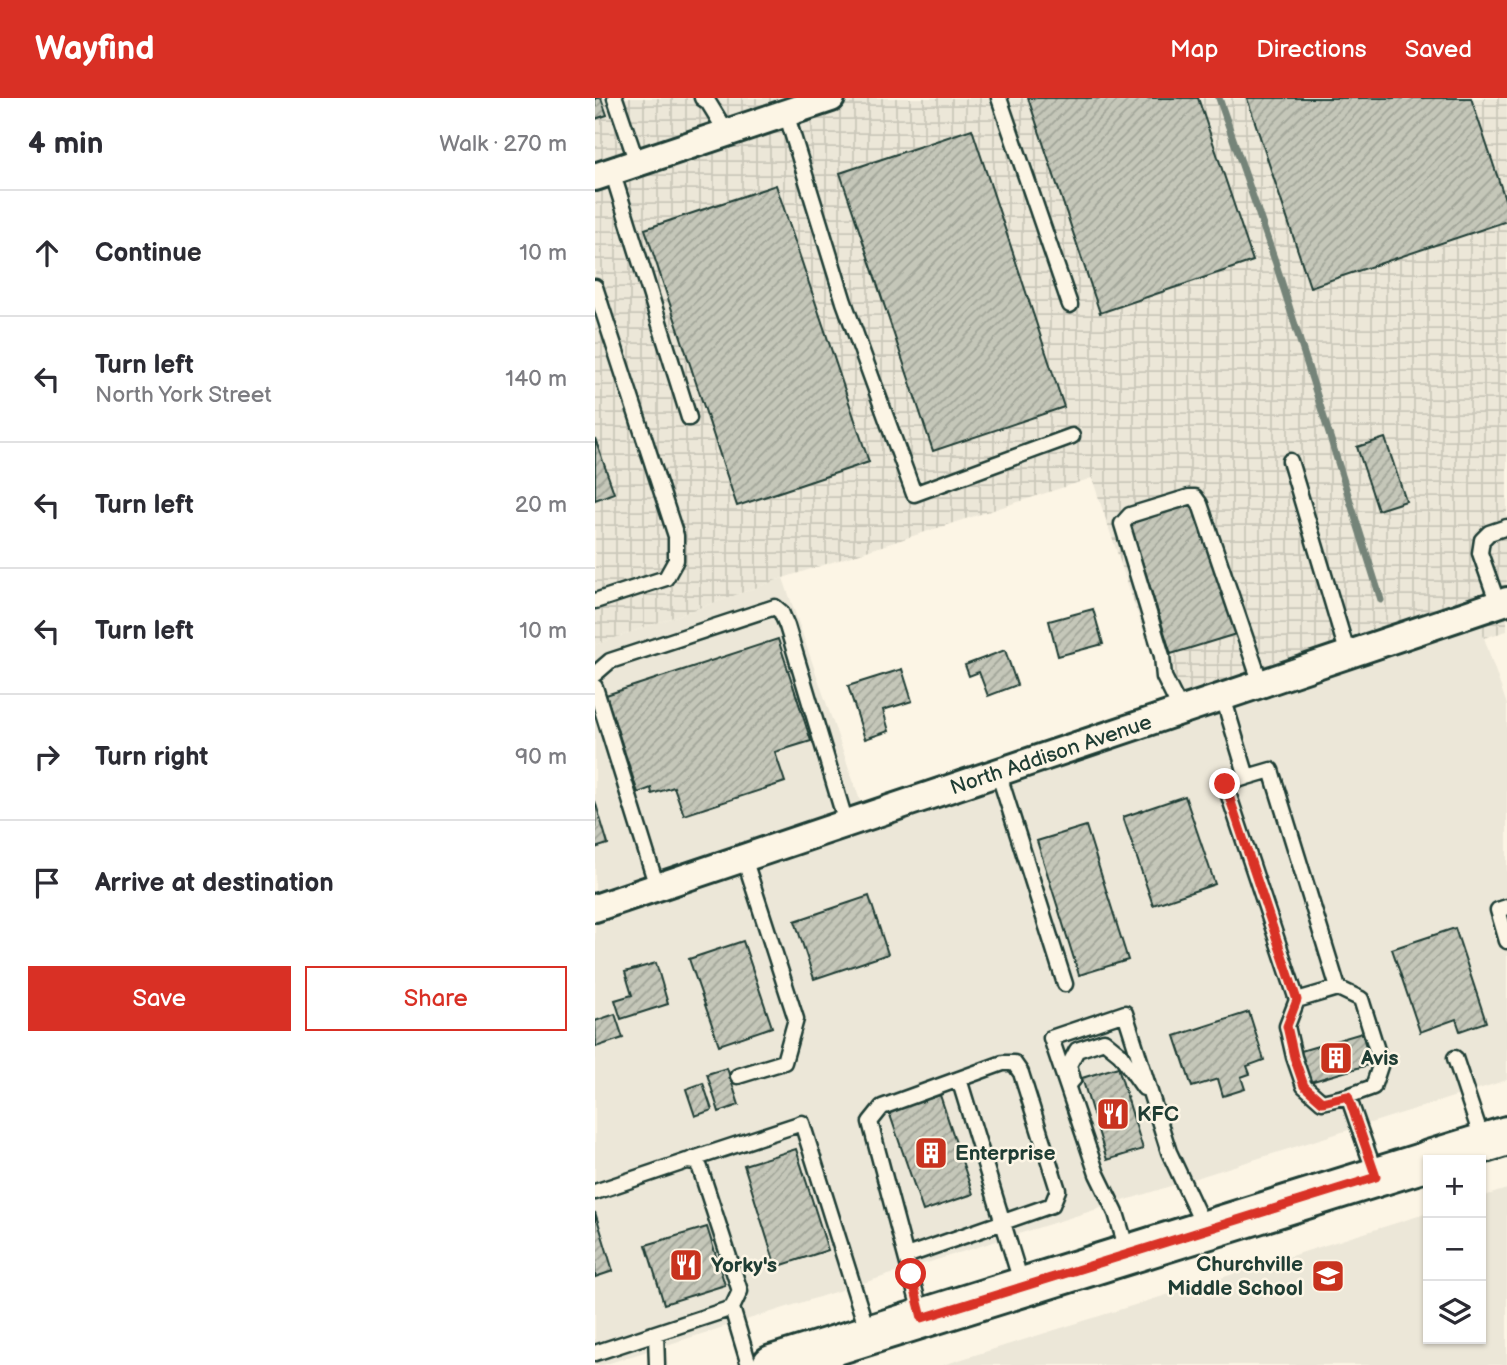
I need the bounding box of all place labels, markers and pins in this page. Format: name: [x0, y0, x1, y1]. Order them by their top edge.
building icon: Avis: [1317, 1039, 1355, 1077]
place label: Avis: [1360, 1046, 1399, 1071]
restaurant icon: KFC: [1094, 1095, 1132, 1133]
place label: KFC: [1137, 1102, 1179, 1127]
building icon: Enterprise: [912, 1134, 950, 1172]
place label: Enterprise: [955, 1141, 1056, 1166]
restaurant icon: Yorky's: [667, 1246, 705, 1284]
place label: Churchville Middle School: [1167, 1252, 1303, 1301]
place label: Yorky's: [711, 1253, 777, 1278]
school or university icon: Churchville Middle School: [1309, 1257, 1347, 1295]

